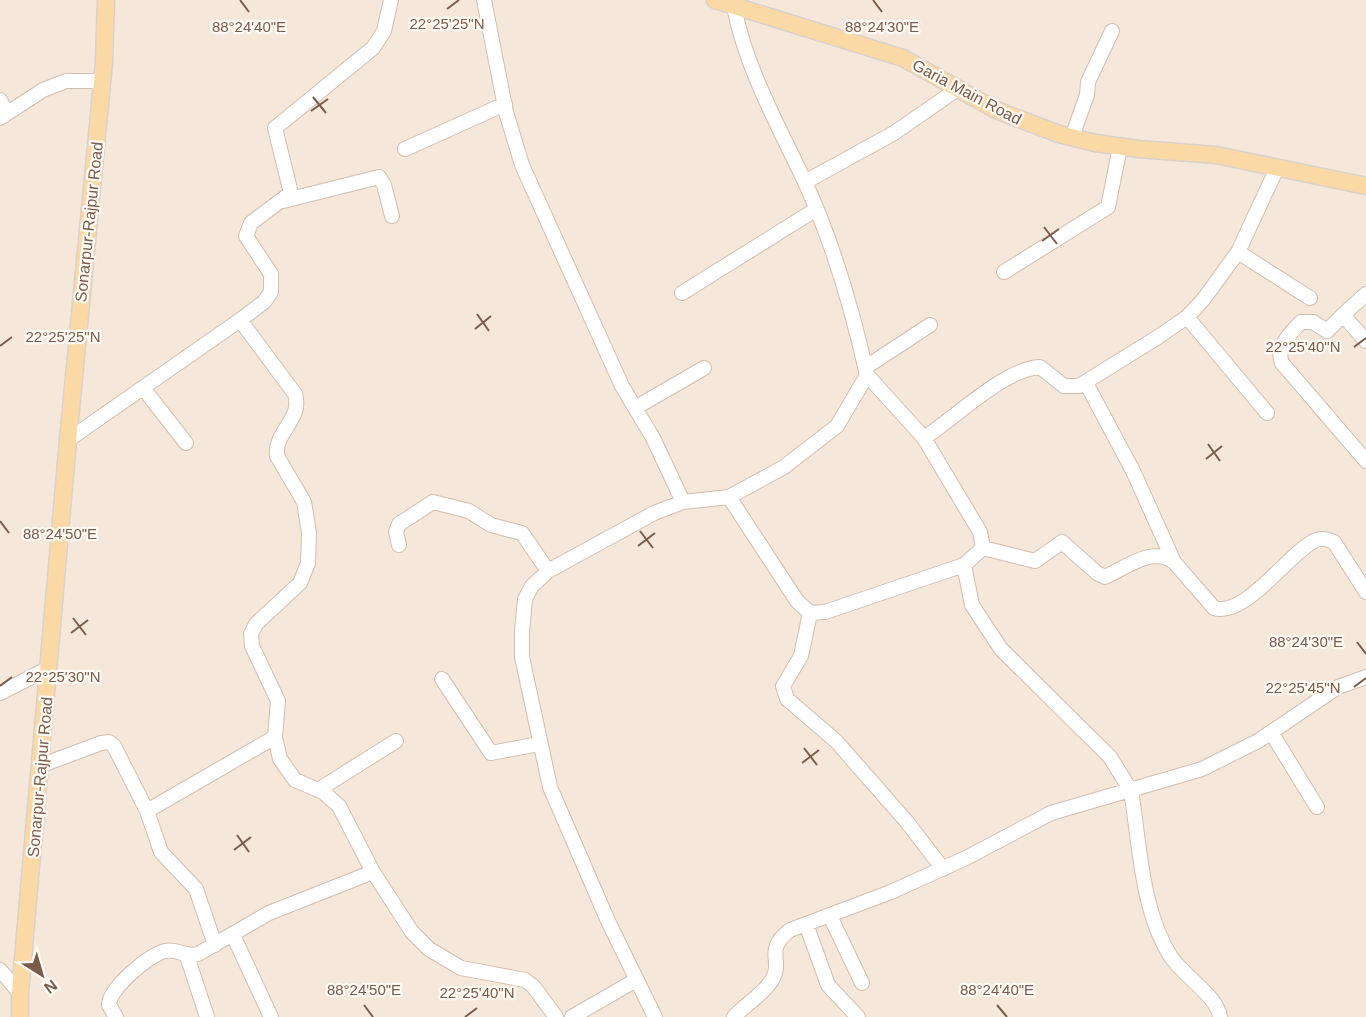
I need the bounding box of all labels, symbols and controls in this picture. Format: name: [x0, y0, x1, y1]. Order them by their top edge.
text: 22°25'25"N: [409, 15, 485, 32]
text: 88°24'40"E: [212, 18, 286, 35]
text: 88°24'30"E: [845, 18, 919, 35]
street label: Garia Main Road: [910, 56, 1024, 128]
street label: Sonarpur-Rajpur Road: [72, 141, 106, 303]
text: 22°25'25"N: [25, 328, 101, 345]
text: 22°25'40"N: [1265, 338, 1341, 355]
text: 88°24'50"E: [23, 525, 97, 542]
text: 88°24'30"E: [1269, 633, 1343, 650]
text: 22°25'30"N: [25, 668, 101, 685]
text: 22°25'45"N: [1265, 679, 1341, 696]
street label: Sonarpur-Rajpur Road: [25, 696, 55, 858]
north arrow: [12, 945, 72, 1005]
text: N: [41, 976, 60, 997]
text: 88°24'50"E: [327, 981, 401, 998]
text: 88°24'40"E: [960, 981, 1034, 998]
text: 22°25'40"N: [439, 984, 515, 1001]

